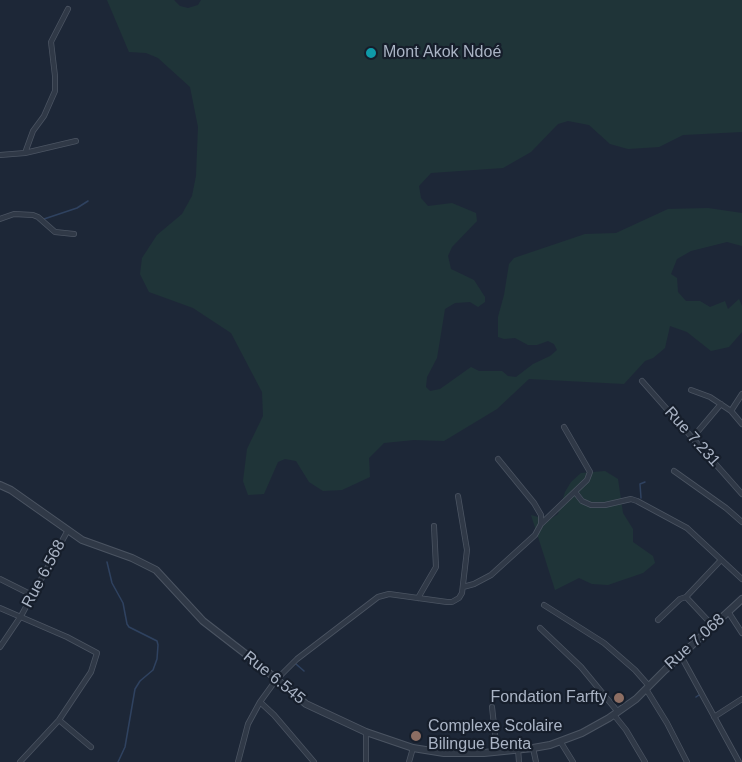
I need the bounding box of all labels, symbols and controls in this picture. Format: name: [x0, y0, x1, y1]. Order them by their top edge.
place label: Mont Akok Ndoé: [383, 43, 501, 63]
marker: Mont Akok Ndoé: [364, 46, 378, 60]
street label: Rue 7.231: [660, 403, 724, 471]
street label: Rue 6.568: [18, 537, 70, 611]
street label: Rue 7.068: [661, 610, 729, 674]
street label: Rue 6.545: [239, 647, 309, 709]
place label: Fondation Farfty: [490, 688, 607, 708]
marker: Fondation Farfty: [612, 691, 626, 705]
place label: Complexe Scolaire Bilingue Benta: [428, 717, 562, 755]
marker: Complexe Scolaire Bilingue Benta: [409, 729, 423, 743]

